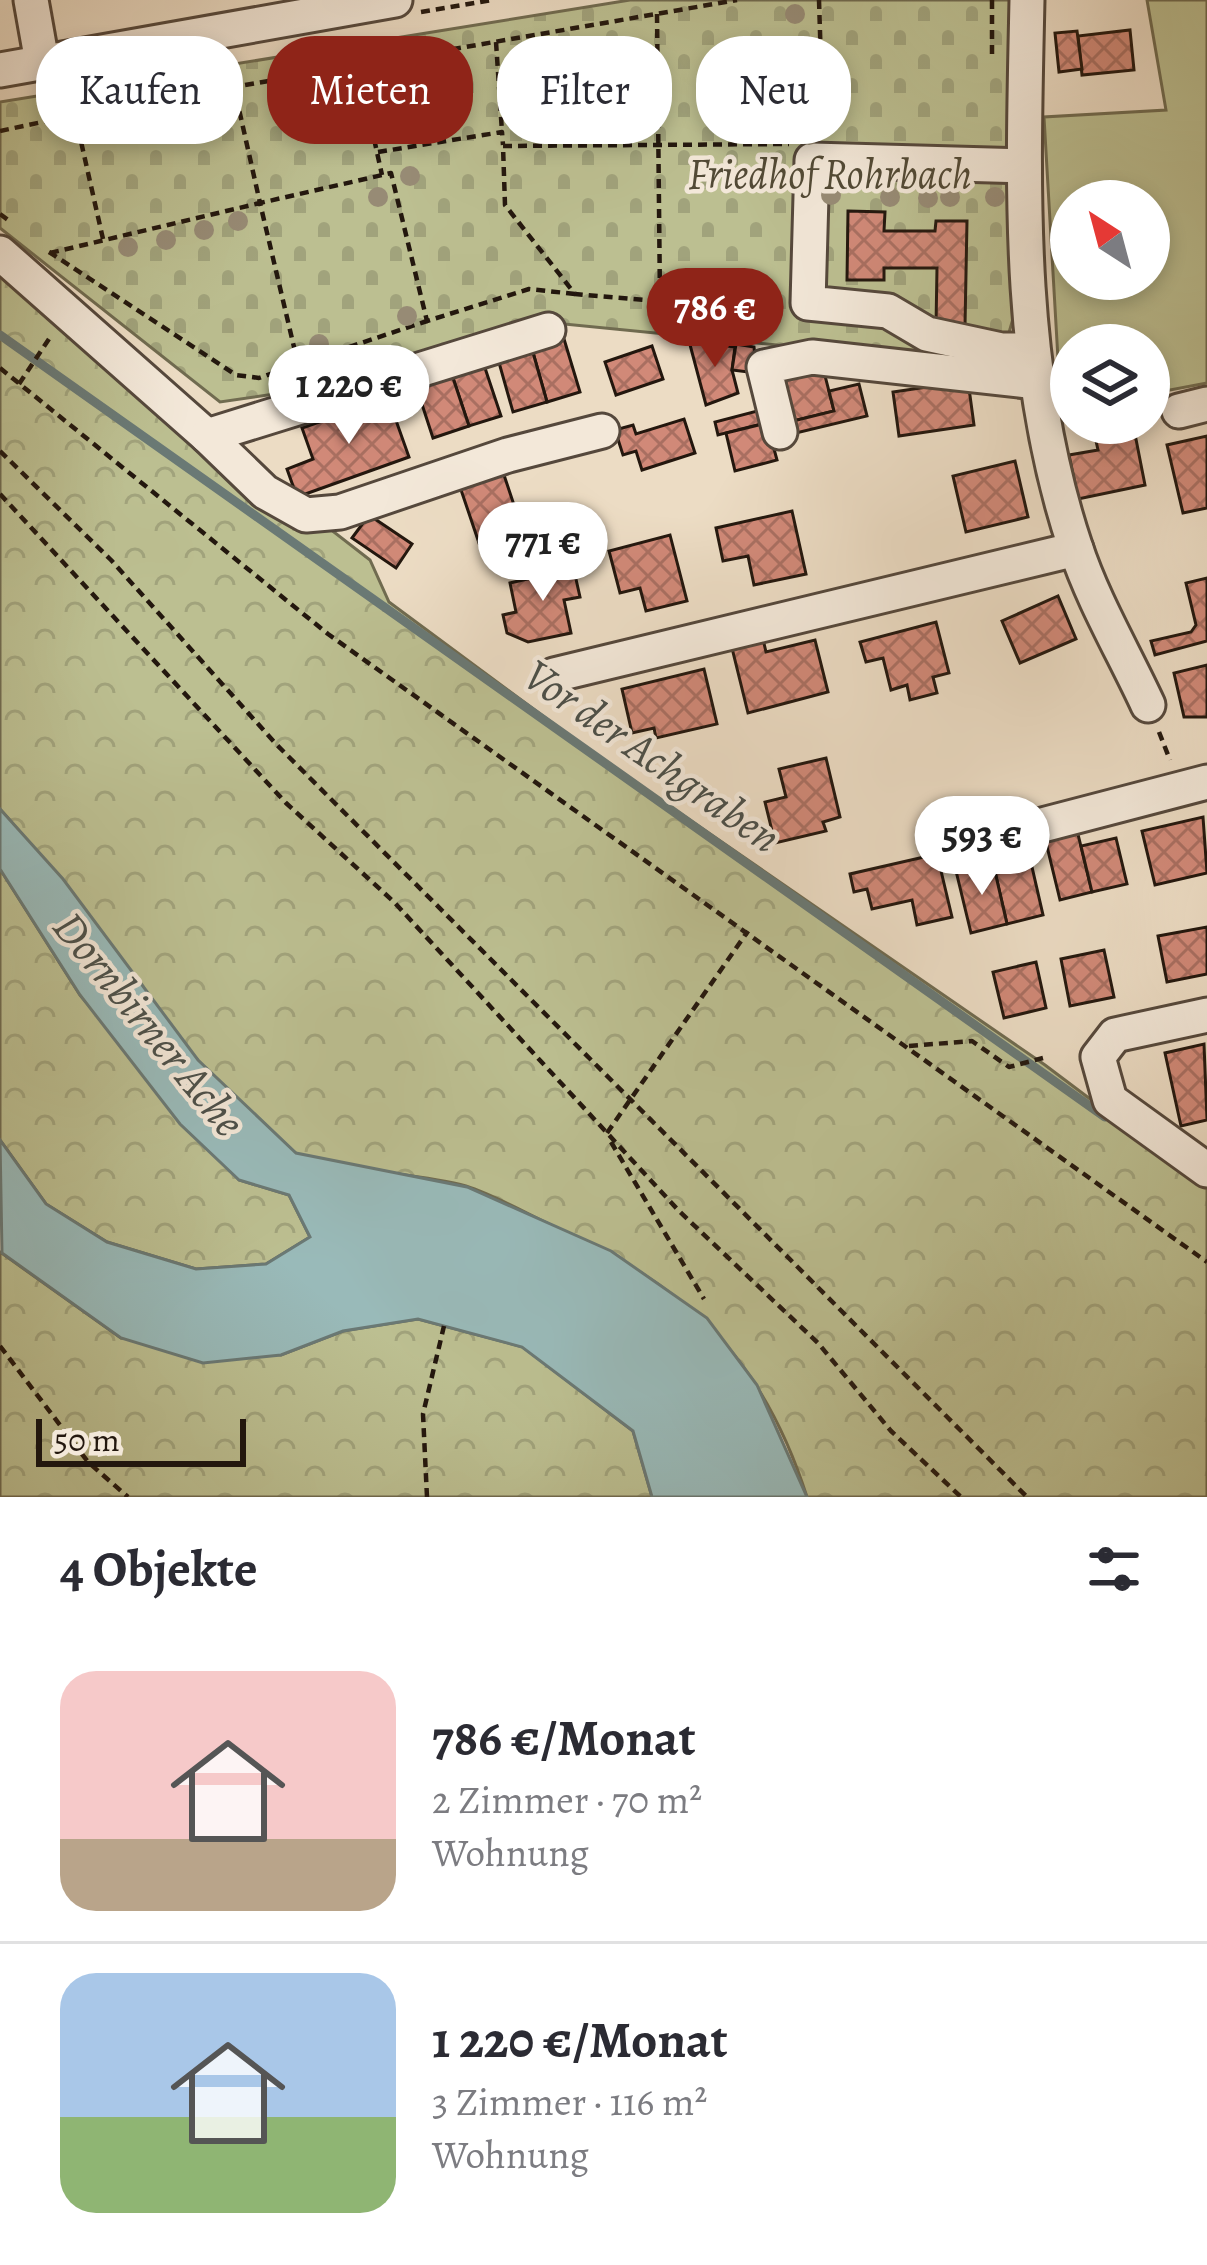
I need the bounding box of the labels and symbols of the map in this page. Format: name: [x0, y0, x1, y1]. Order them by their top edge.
park label: Friedhof Rohrbach: [688, 145, 972, 202]
north arrow: [1050, 180, 1170, 300]
pin: 786 €: [631, 268, 799, 370]
pin: 1 220 €: [238, 345, 460, 447]
pin: 771 €: [459, 502, 627, 604]
water label: Vor der Achgraben: [511, 644, 793, 868]
pin: 593 €: [898, 796, 1066, 898]
water label: Dornbirner Ache: [39, 898, 259, 1150]
scale bar: [36, 1413, 246, 1466]

